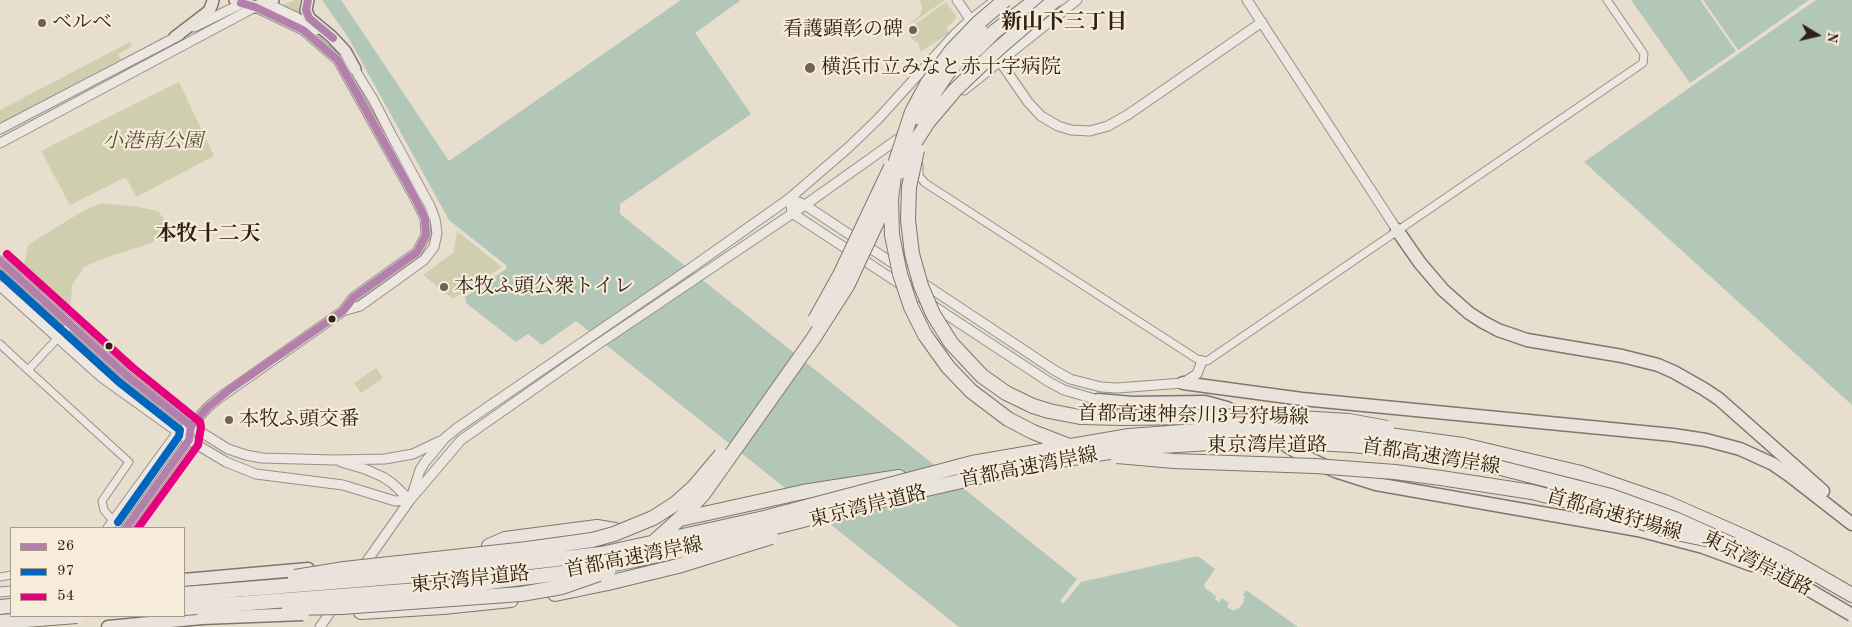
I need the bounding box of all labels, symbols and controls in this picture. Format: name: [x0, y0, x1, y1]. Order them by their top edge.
district label: 新山下三丁目: [1001, 9, 1127, 35]
north arrow: [1792, 10, 1842, 60]
place label: ベルベ: [52, 11, 112, 35]
marker: ベルベ: [36, 17, 48, 29]
place label: 看護顕彰の碑: [783, 18, 903, 42]
marker: 看護顕彰の碑: [907, 24, 919, 36]
text: N: [1824, 31, 1840, 44]
place label: 横浜市立みなと赤十字病院: [821, 56, 1061, 80]
marker: 横浜市立みなと赤十字病院: [803, 61, 817, 75]
park label: 小港南公園: [103, 130, 203, 154]
district label: 本牧十二天: [156, 221, 260, 247]
place label: 本牧ふ頭公衆トイレ: [454, 275, 634, 299]
marker: 本牧ふ頭公衆トイレ: [438, 281, 450, 293]
unlabelled marker: [327, 314, 337, 324]
unlabelled marker: [104, 341, 114, 351]
street label: 首都高速神奈川3号狩場線: [1077, 402, 1309, 430]
place label: 本牧ふ頭交番: [239, 408, 359, 432]
marker: 本牧ふ頭交番: [223, 414, 235, 426]
street label: 東京湾岸道路: [1207, 434, 1327, 458]
street label: 首都高速湾岸線: [1360, 434, 1502, 480]
street label: 首都高速湾岸線: [958, 443, 1100, 493]
street label: 東京湾岸道路: [807, 481, 929, 533]
street label: 首都高速狩場線: [1543, 484, 1685, 546]
street label: 東京湾岸道路: [1698, 526, 1816, 602]
legend: [10, 527, 185, 617]
street label: 首都高速湾岸線: [563, 533, 705, 583]
text: 26: [57, 539, 74, 554]
street label: 東京湾岸道路: [409, 562, 531, 598]
text: 97: [57, 564, 74, 579]
text: 54: [57, 589, 74, 604]

